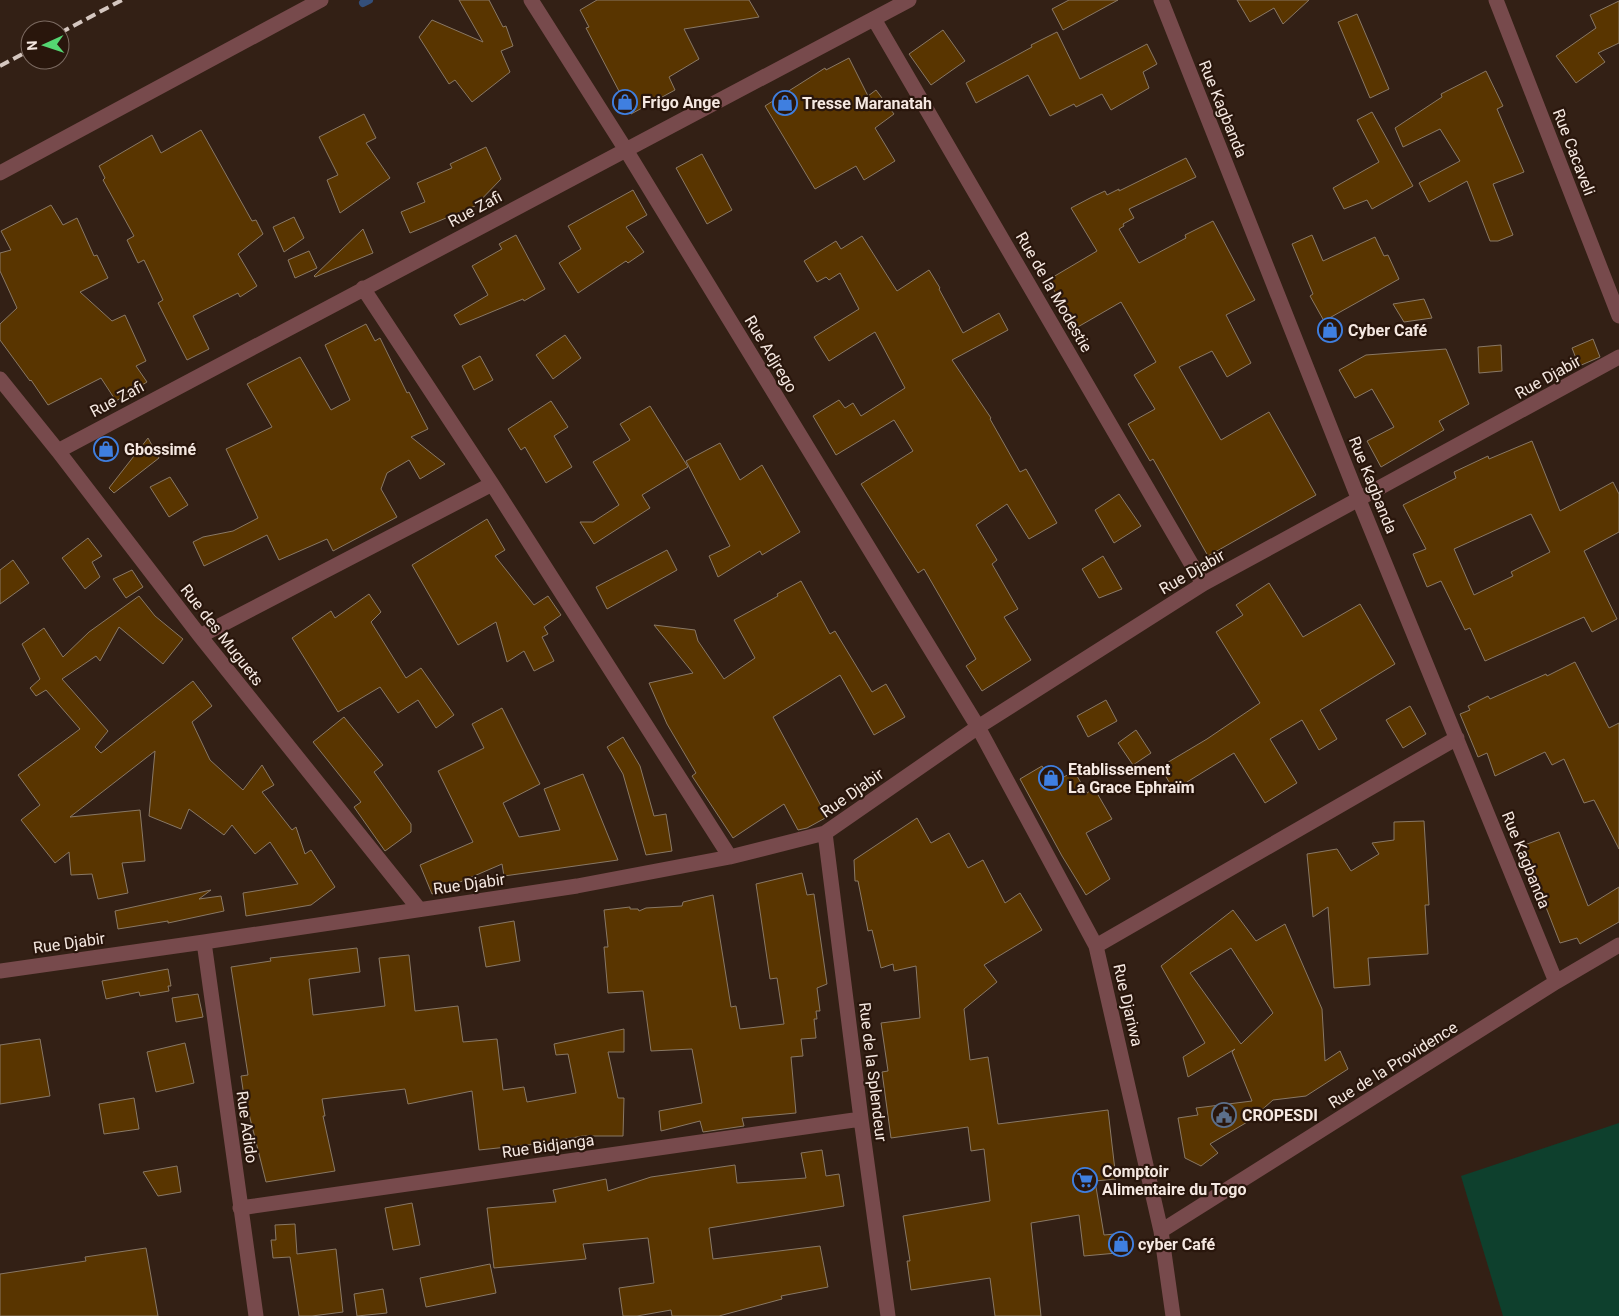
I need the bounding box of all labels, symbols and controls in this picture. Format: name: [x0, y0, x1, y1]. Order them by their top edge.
north arrow: [20, 20, 70, 70]
text: N: [24, 40, 40, 51]
street label: Rue Kagbanda: [1195, 58, 1251, 160]
shop icon: Frigo Ange: [612, 89, 638, 115]
shop icon: Tresse Maranatah: [772, 90, 798, 116]
place label: Frigo Ange: [642, 93, 720, 112]
place label: Tresse Maranatah: [802, 94, 932, 113]
street label: Rue Cacaveli: [1549, 106, 1599, 198]
street label: Rue Zafi: [445, 187, 505, 231]
street label: Rue de la Modestie: [1012, 229, 1096, 355]
street label: Rue Adjrego: [741, 312, 801, 396]
shop icon: Cyber Café: [1317, 317, 1343, 343]
place label: Cyber Café: [1348, 321, 1428, 340]
street label: Rue Djabir: [1512, 351, 1585, 403]
street label: Rue Zafi: [87, 377, 147, 421]
street label: Rue Kagbanda: [1345, 434, 1401, 536]
shop icon: Gbossimé: [93, 436, 119, 462]
place label: Gbossimé: [124, 440, 196, 459]
street label: Rue Djabir: [1156, 545, 1229, 598]
street label: Rue des Muguets: [177, 581, 267, 689]
place label: Etablissement La Grace Ephraïm: [1068, 760, 1195, 797]
street label: Rue Djabir: [817, 764, 888, 822]
shop icon: Etablissement La Grace Ephraïm: [1038, 765, 1064, 791]
street label: Rue Kagbanda: [1498, 809, 1554, 911]
street label: Rue Djabir: [432, 869, 507, 898]
street label: Rue Djabir: [32, 928, 107, 957]
street label: Rue Djariwa: [1109, 962, 1147, 1048]
street label: Rue de la Splendeur: [855, 1001, 891, 1144]
street label: Rue de la Providence: [1325, 1018, 1461, 1112]
street label: Rue Adido: [233, 1090, 261, 1164]
public building icon: CROPESDI: [1211, 1102, 1237, 1128]
place label: CROPESDI: [1242, 1106, 1318, 1125]
street label: Rue Bidjanga: [501, 1130, 595, 1162]
place label: Comptoir Alimentaire du Togo: [1102, 1162, 1247, 1199]
supermarket icon: Comptoir Alimentaire du Togo: [1072, 1167, 1098, 1193]
shop icon: cyber Café: [1108, 1231, 1134, 1257]
place label: cyber Café: [1138, 1235, 1215, 1254]

